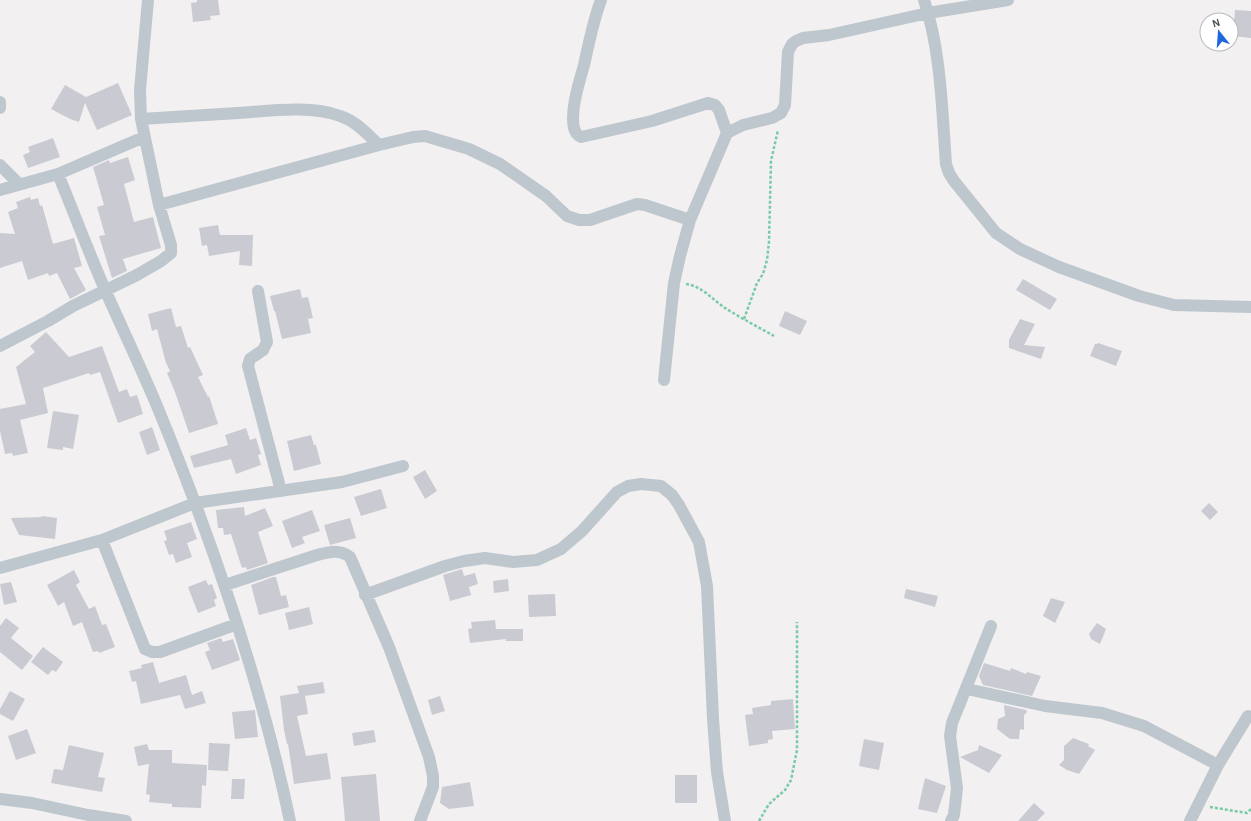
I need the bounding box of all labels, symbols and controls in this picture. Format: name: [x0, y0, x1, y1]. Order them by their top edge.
north arrow: [1199, 12, 1239, 52]
text: N: [1211, 17, 1221, 29]

